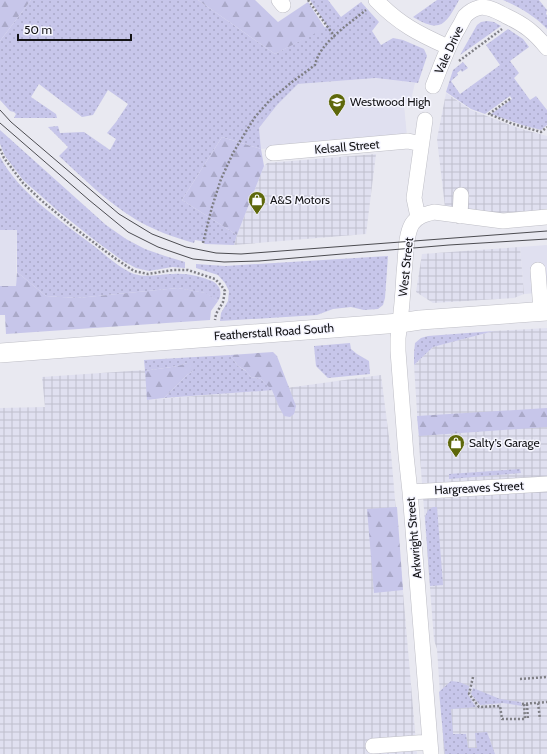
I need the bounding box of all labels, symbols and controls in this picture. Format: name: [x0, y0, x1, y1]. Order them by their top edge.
scale bar: [18, 16, 131, 42]
text: 50 m: [24, 22, 52, 37]
street label: Vale Drive: [431, 23, 466, 76]
school or university icon: Westwood High: [327, 92, 347, 117]
place label: Westwood High: [350, 94, 431, 109]
street label: Kelsall Street: [314, 136, 380, 157]
shop icon: A&S Motors: [247, 190, 267, 215]
place label: A&S Motors: [270, 192, 330, 207]
street label: West Street: [395, 237, 416, 297]
street label: Featherstall Road South: [213, 320, 335, 343]
shop icon: Salty's Garage: [446, 433, 466, 458]
place label: Salty's Garage: [469, 435, 540, 450]
street label: Hargreaves Street: [434, 478, 524, 497]
street label: Arkwright Street: [402, 497, 425, 579]

